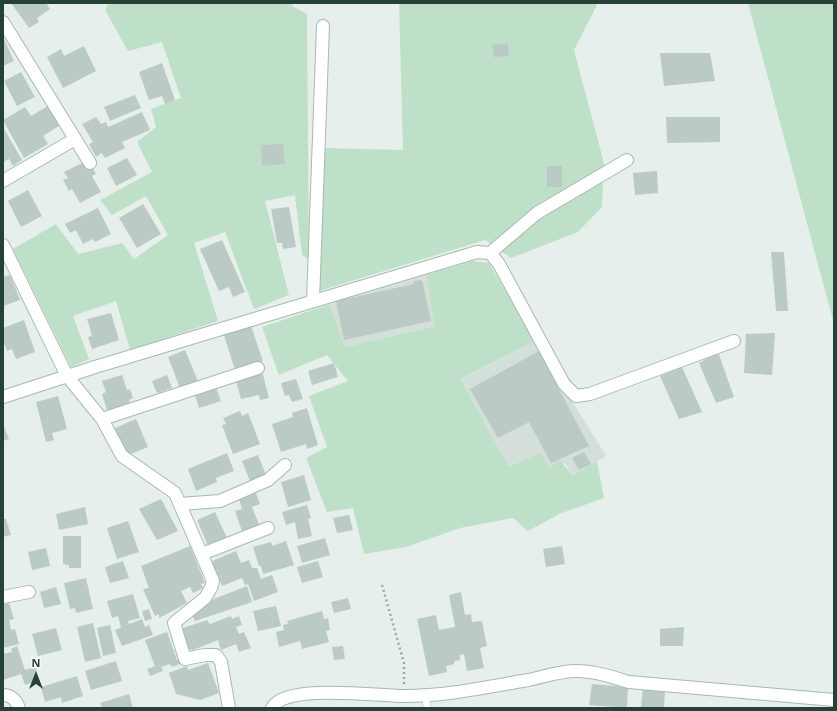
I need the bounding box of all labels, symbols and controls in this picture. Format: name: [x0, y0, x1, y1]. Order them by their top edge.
north arrow: [16, 655, 56, 695]
text: N: [32, 655, 40, 670]

